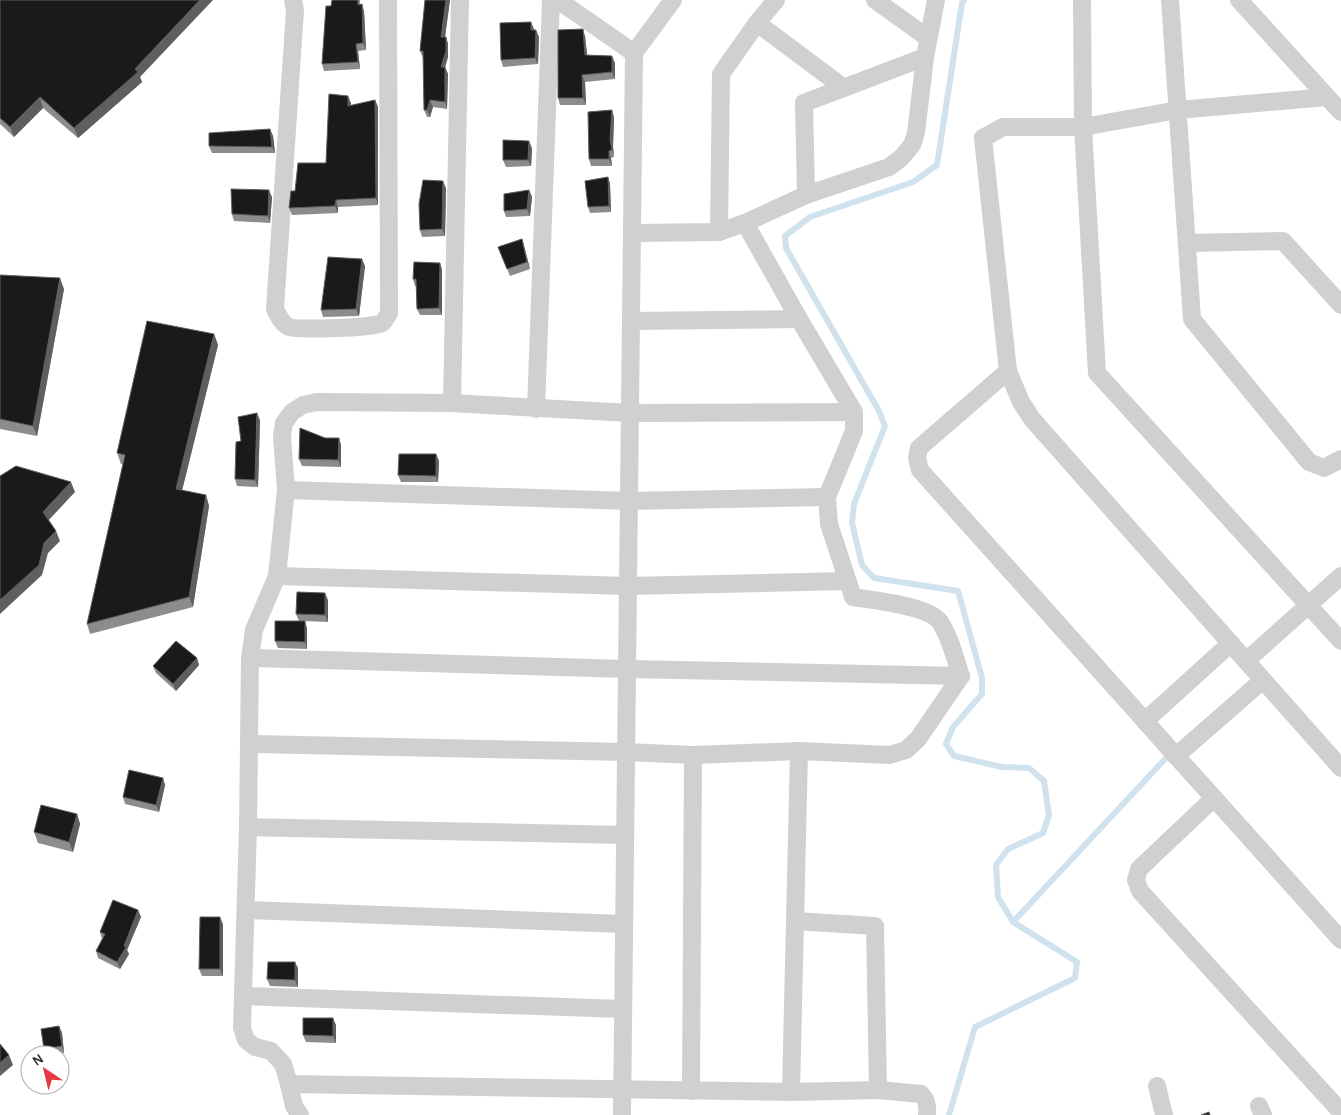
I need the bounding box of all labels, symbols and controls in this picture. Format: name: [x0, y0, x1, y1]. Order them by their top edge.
north arrow: [20, 1045, 70, 1095]
text: N: [30, 1052, 46, 1069]

